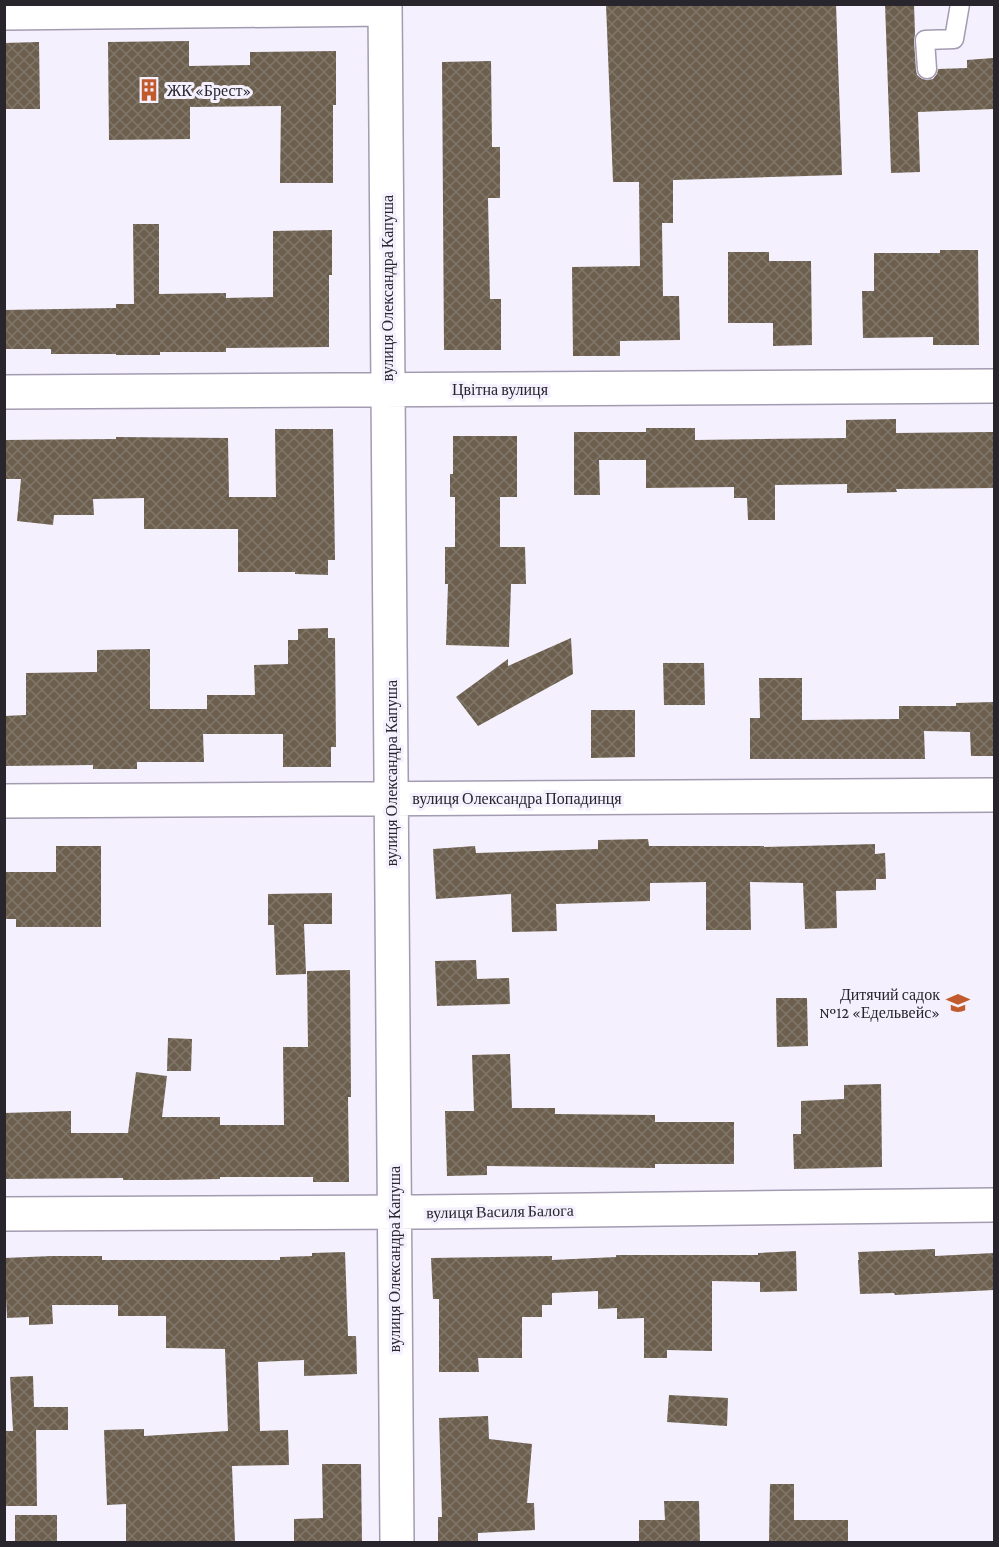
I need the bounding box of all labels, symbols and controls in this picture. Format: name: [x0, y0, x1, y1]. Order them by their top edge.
building icon: ЖК «Брест»: [136, 77, 162, 103]
place label: ЖК «Брест»: [167, 82, 251, 100]
street label: вулиця Олександра Капуша: [379, 195, 397, 381]
street label: Цвітна вулиця: [452, 381, 549, 399]
street label: вулиця Олександра Капуша: [383, 680, 401, 866]
street label: вулиця Олександра Попадинця: [412, 790, 622, 808]
place label: Дитячий садок №12 «Едельвейс»: [819, 986, 940, 1022]
school or university icon: Дитячий садок №12 «Едельвейс»: [945, 990, 971, 1016]
street label: вулиця Олександра Капуша: [386, 1166, 404, 1352]
street label: вулиця Василя Балога: [426, 1202, 574, 1222]

